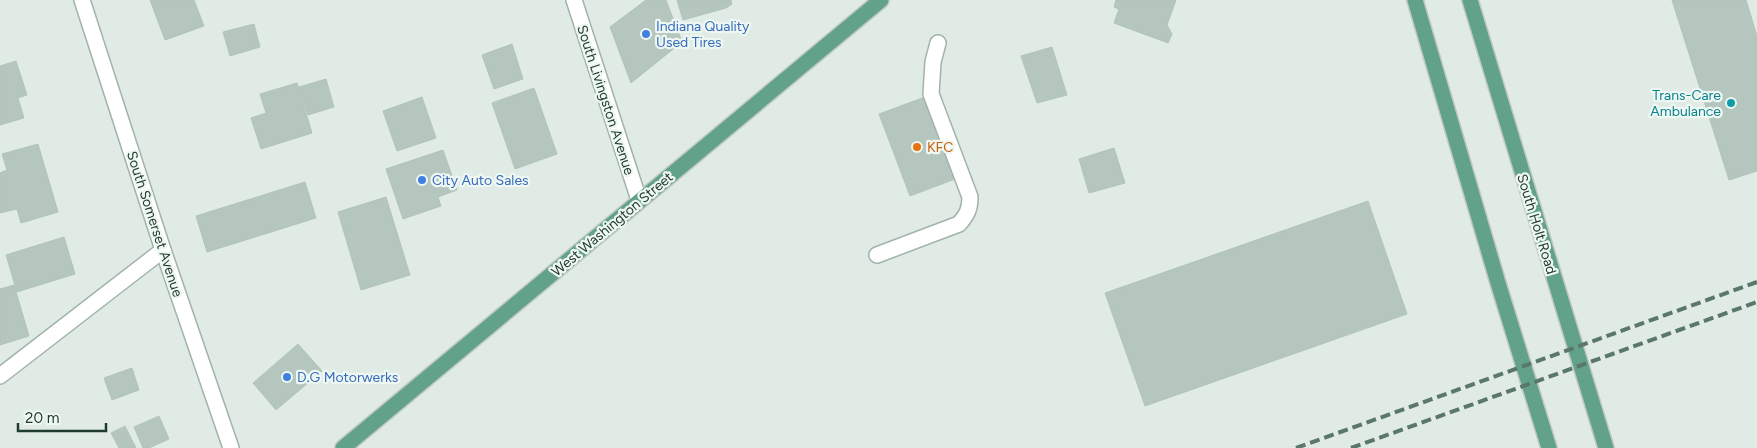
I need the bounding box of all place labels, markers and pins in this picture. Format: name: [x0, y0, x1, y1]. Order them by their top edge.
place label: Indiana Quality Used Tires: [656, 18, 750, 51]
marker: Indiana Quality Used Tires: [640, 28, 652, 40]
place label: Trans-Care Ambulance: [1650, 87, 1721, 120]
marker: Trans-Care Ambulance: [1725, 97, 1737, 109]
place label: KFC: [927, 139, 953, 156]
marker: KFC: [911, 141, 923, 153]
place label: City Auto Sales: [432, 172, 529, 189]
marker: City Auto Sales: [416, 174, 428, 186]
place label: D.G Motorwerks: [297, 369, 398, 386]
marker: D.G Motorwerks: [281, 371, 293, 383]

